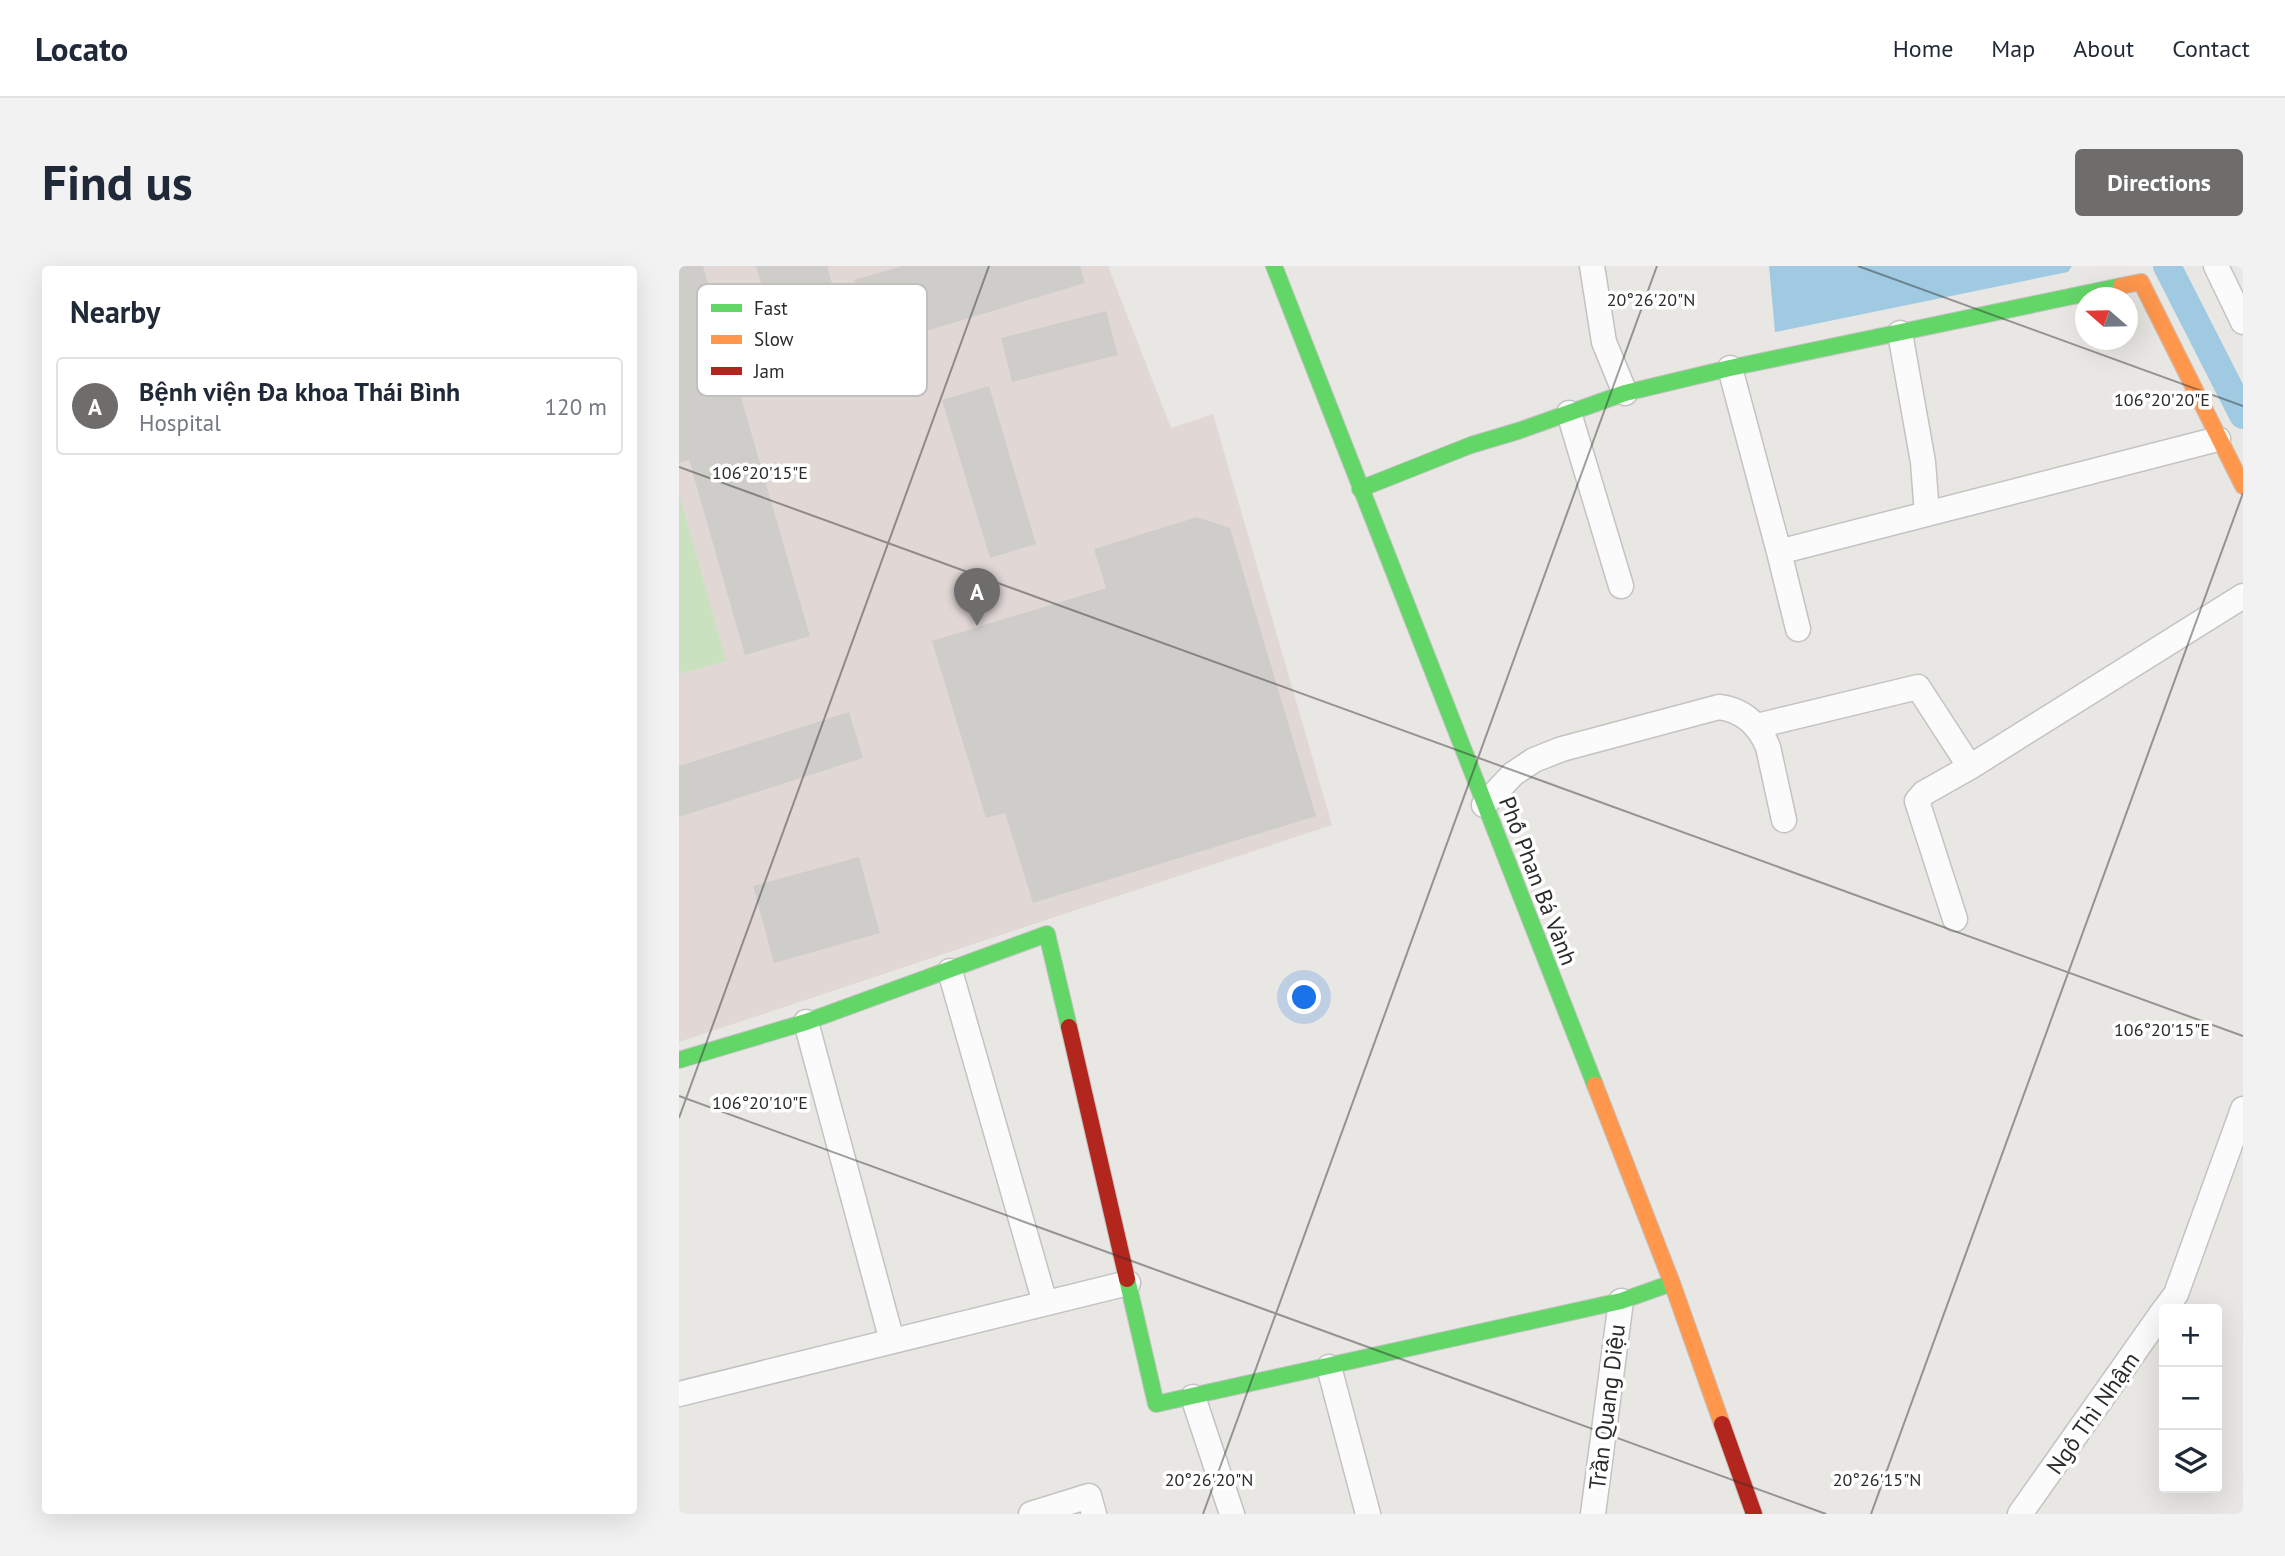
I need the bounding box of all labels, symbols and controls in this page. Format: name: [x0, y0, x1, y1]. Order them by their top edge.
text: Locato: [35, 27, 128, 70]
text: Home: [1893, 33, 1953, 64]
text: Map: [1991, 33, 2035, 64]
text: About: [2073, 33, 2134, 64]
text: Contact: [2172, 33, 2250, 64]
button: Directions: [2075, 149, 2243, 216]
text: Find us: [42, 150, 193, 214]
legend: [697, 284, 927, 396]
north arrow: [2075, 287, 2138, 350]
text: 20°26'20"N: [1607, 288, 1695, 311]
text: Nearby: [70, 292, 160, 331]
text: Fast: [754, 296, 788, 320]
text: Slow: [754, 327, 794, 351]
text: Jam: [753, 359, 784, 383]
text: Bệnh viện Đa khoa Thái Bình: [139, 375, 460, 408]
text: 106°20'20"E: [2114, 388, 2210, 411]
text: A: [88, 392, 102, 421]
text: 120 m: [545, 392, 607, 421]
text: Hospital: [139, 408, 221, 437]
text: 106°20'15"E: [712, 461, 808, 484]
pin: A: [954, 568, 1000, 626]
street label: Phố Phan Bá Vành: [1493, 792, 1584, 969]
your location: [1287, 980, 1321, 1014]
text: 106°20'15"E: [2114, 1018, 2210, 1041]
text: 106°20'10"E: [712, 1091, 808, 1114]
map controls: [2159, 1304, 2222, 1493]
button: +: [2159, 1304, 2222, 1367]
street label: Trần Quang Diệu: [1582, 1322, 1631, 1491]
street label: Ngô Thì Nhậm: [2040, 1346, 2145, 1480]
button: −: [2159, 1367, 2222, 1430]
button: layers: [2159, 1430, 2222, 1493]
text: 20°26'20"N: [1165, 1468, 1253, 1491]
text: 20°26'15"N: [1833, 1468, 1921, 1491]

